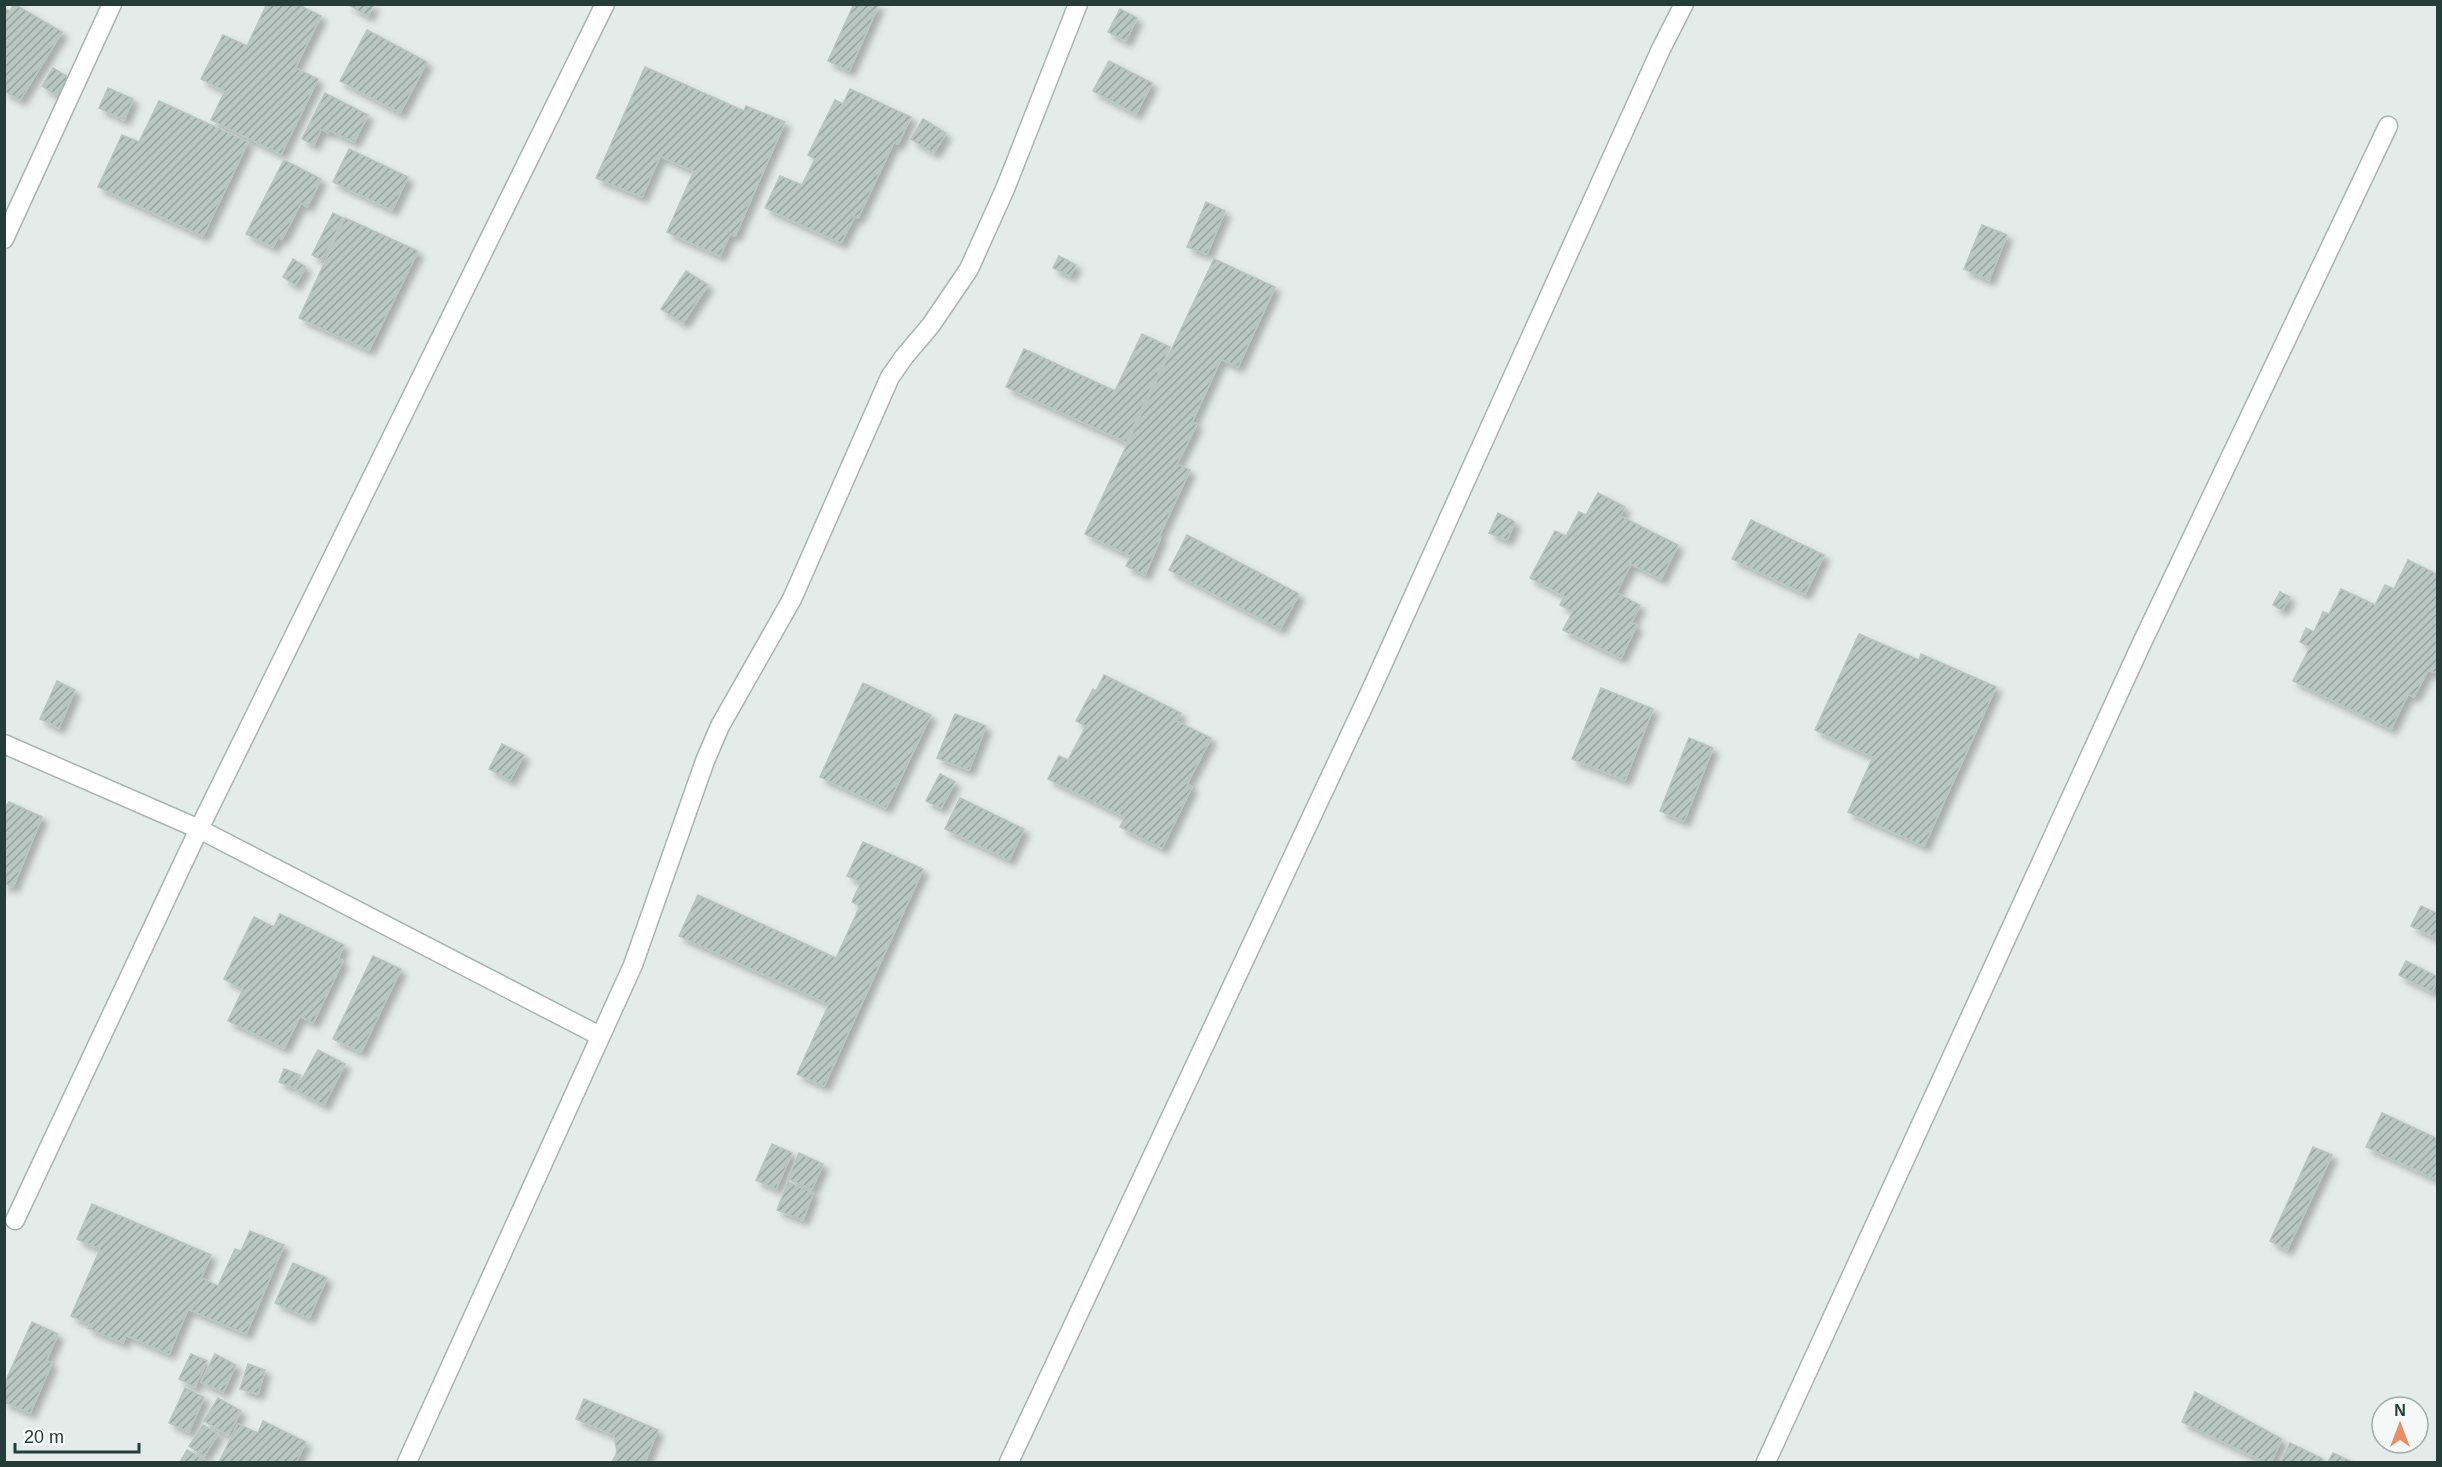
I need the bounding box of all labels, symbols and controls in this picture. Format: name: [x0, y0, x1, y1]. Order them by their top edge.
north arrow: [2370, 1395, 2430, 1455]
text: N: [2394, 1402, 2406, 1419]
scale bar: [15, 1416, 140, 1454]
text: 20 m: [24, 1427, 64, 1447]

